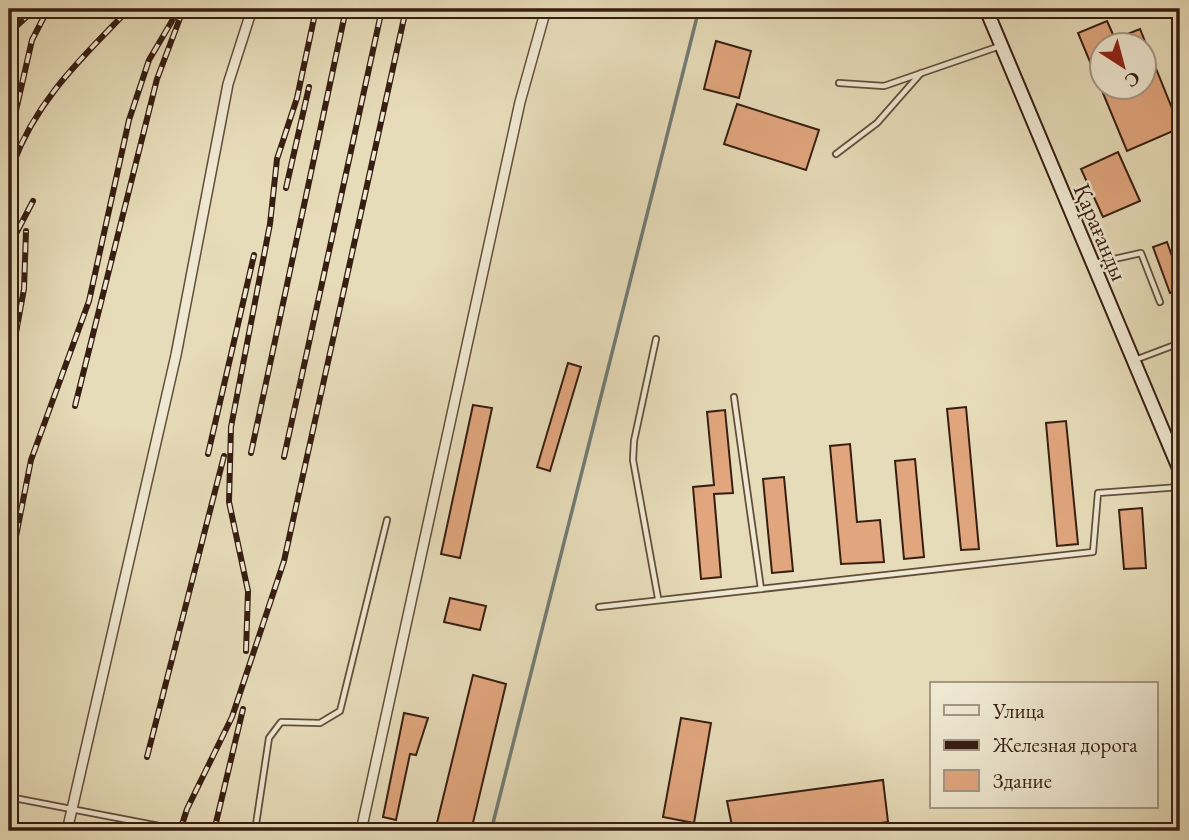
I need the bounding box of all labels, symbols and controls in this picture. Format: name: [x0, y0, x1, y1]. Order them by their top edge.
north arrow: [1088, 32, 1158, 102]
text: С: [1120, 65, 1146, 93]
street label: Қарағанды: [1067, 178, 1136, 286]
legend: [930, 682, 1158, 808]
text: Улица: [992, 697, 1045, 724]
text: Железная дорога: [992, 731, 1138, 758]
text: Здание: [993, 767, 1052, 794]

